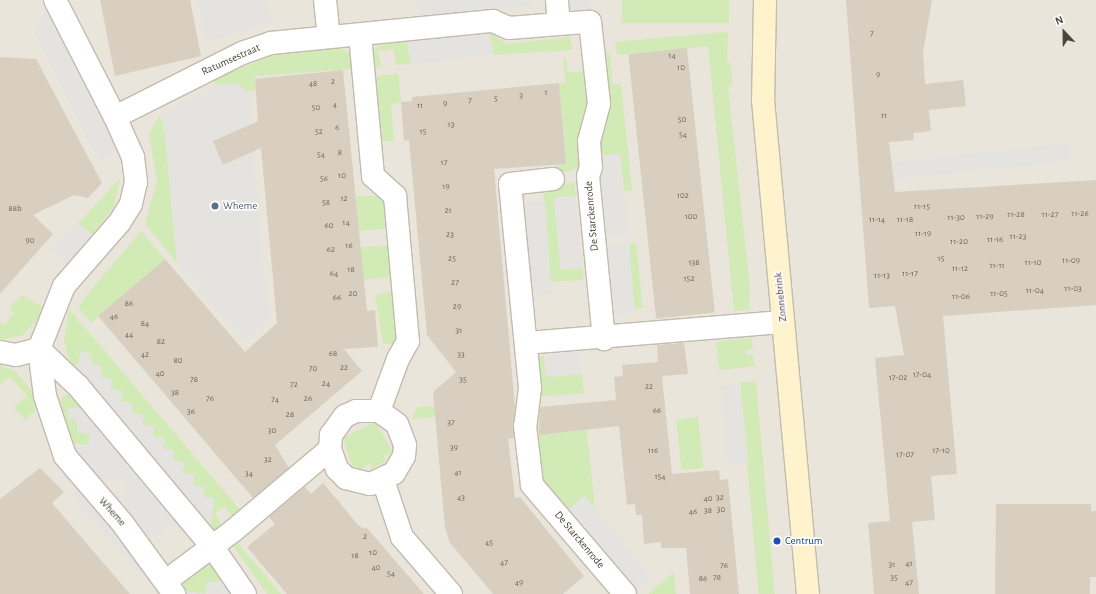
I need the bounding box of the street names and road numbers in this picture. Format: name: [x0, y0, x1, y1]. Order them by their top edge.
street label: Ratumsestraat: [200, 41, 262, 79]
street label: De Starckenrode: [582, 180, 602, 252]
street label: Zonnebrink: [772, 272, 790, 322]
street label: Wheme: [96, 495, 128, 529]
street label: De Starckenrode: [551, 509, 607, 571]

